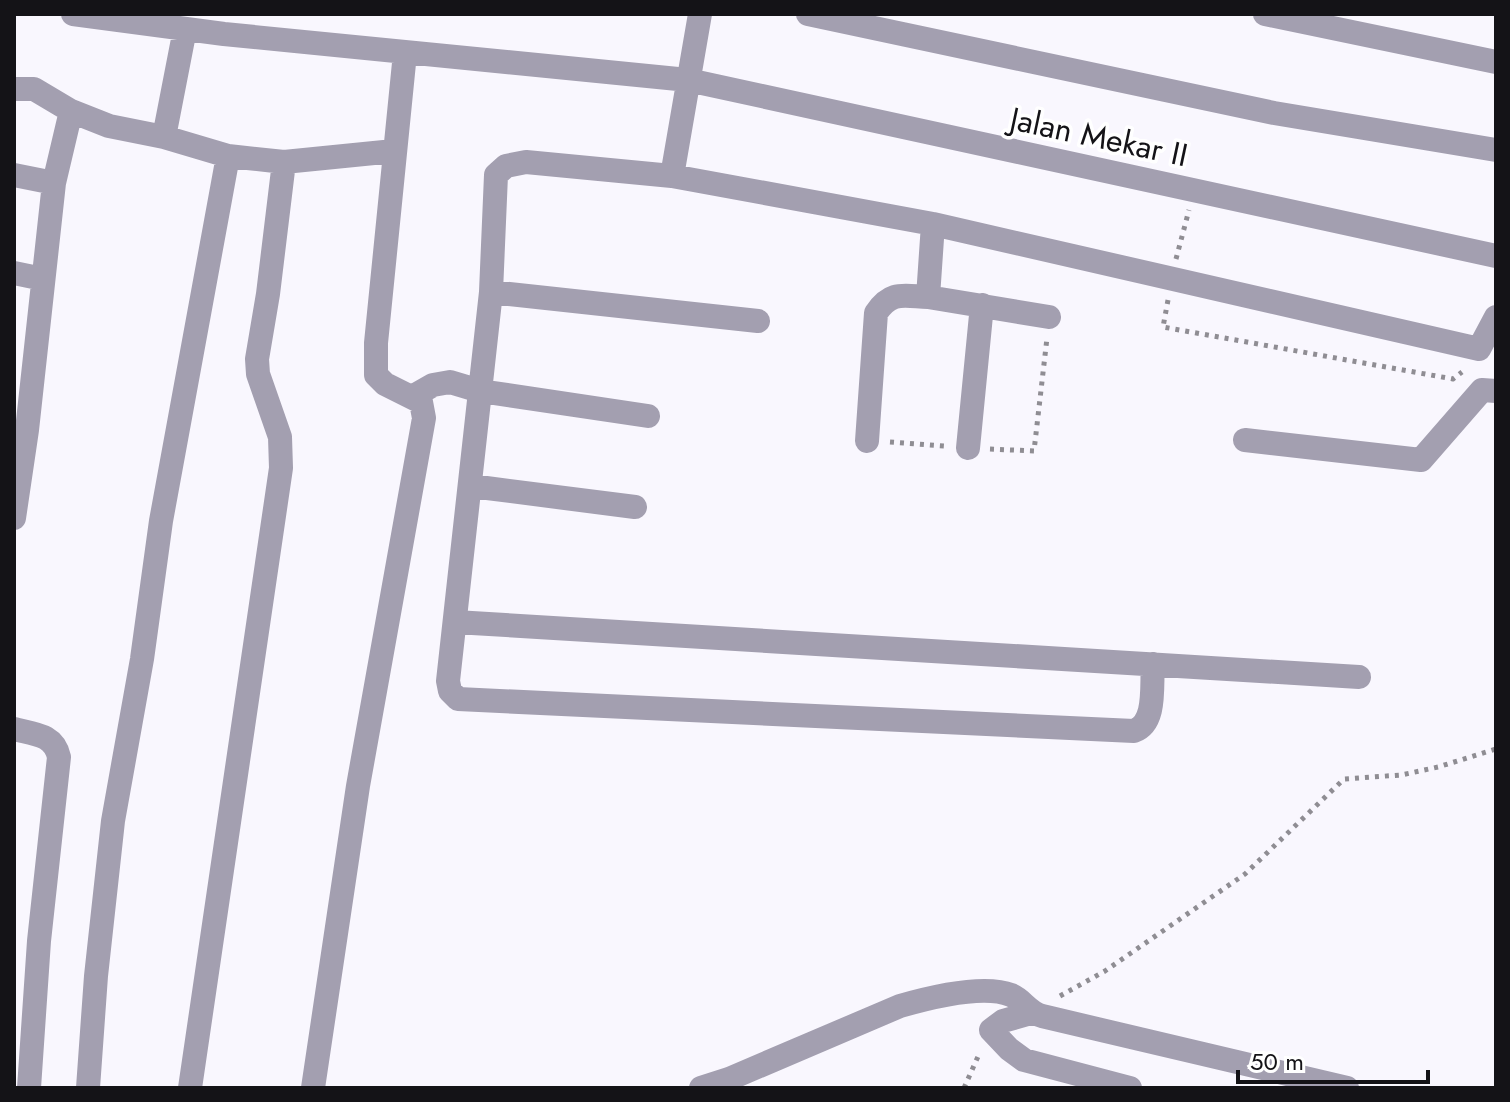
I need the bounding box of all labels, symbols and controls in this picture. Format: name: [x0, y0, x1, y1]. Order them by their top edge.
street label: Jalan Mekar II: [1002, 95, 1192, 178]
scale bar: [1238, 1034, 1428, 1084]
text: 50 m: [1250, 1044, 1304, 1079]

